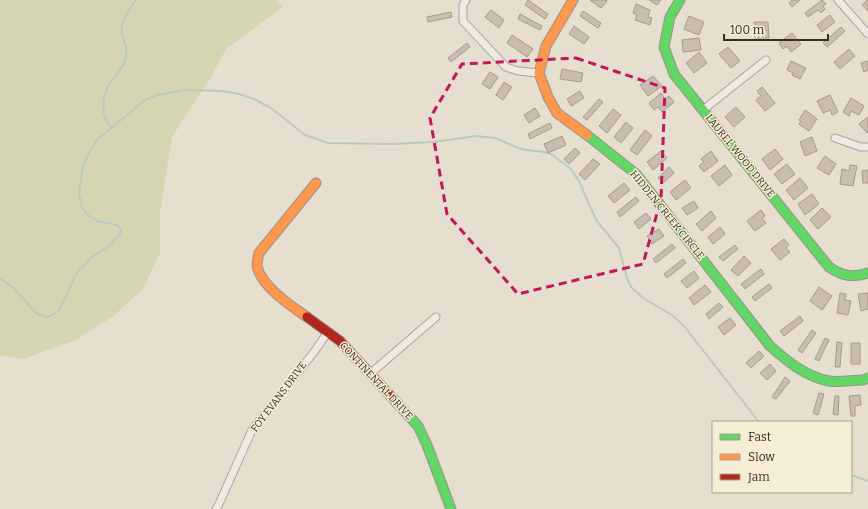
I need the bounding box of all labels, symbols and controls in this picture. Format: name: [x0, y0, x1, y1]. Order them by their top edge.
scale bar: [724, 16, 828, 42]
text: 100 m: [730, 23, 765, 37]
street label: LAUREL WOOD DRIVE: [703, 112, 777, 200]
street label: HIDDEN CREEK CIRCLE: [627, 168, 707, 262]
street label: CONTINENTAL DRIVE: [337, 340, 415, 422]
street label: FOY EVANS DRIVE: [249, 359, 309, 435]
legend: [712, 421, 852, 493]
text: Fast: [748, 430, 772, 444]
text: Slow: [748, 450, 775, 464]
text: Jam: [747, 470, 770, 484]

